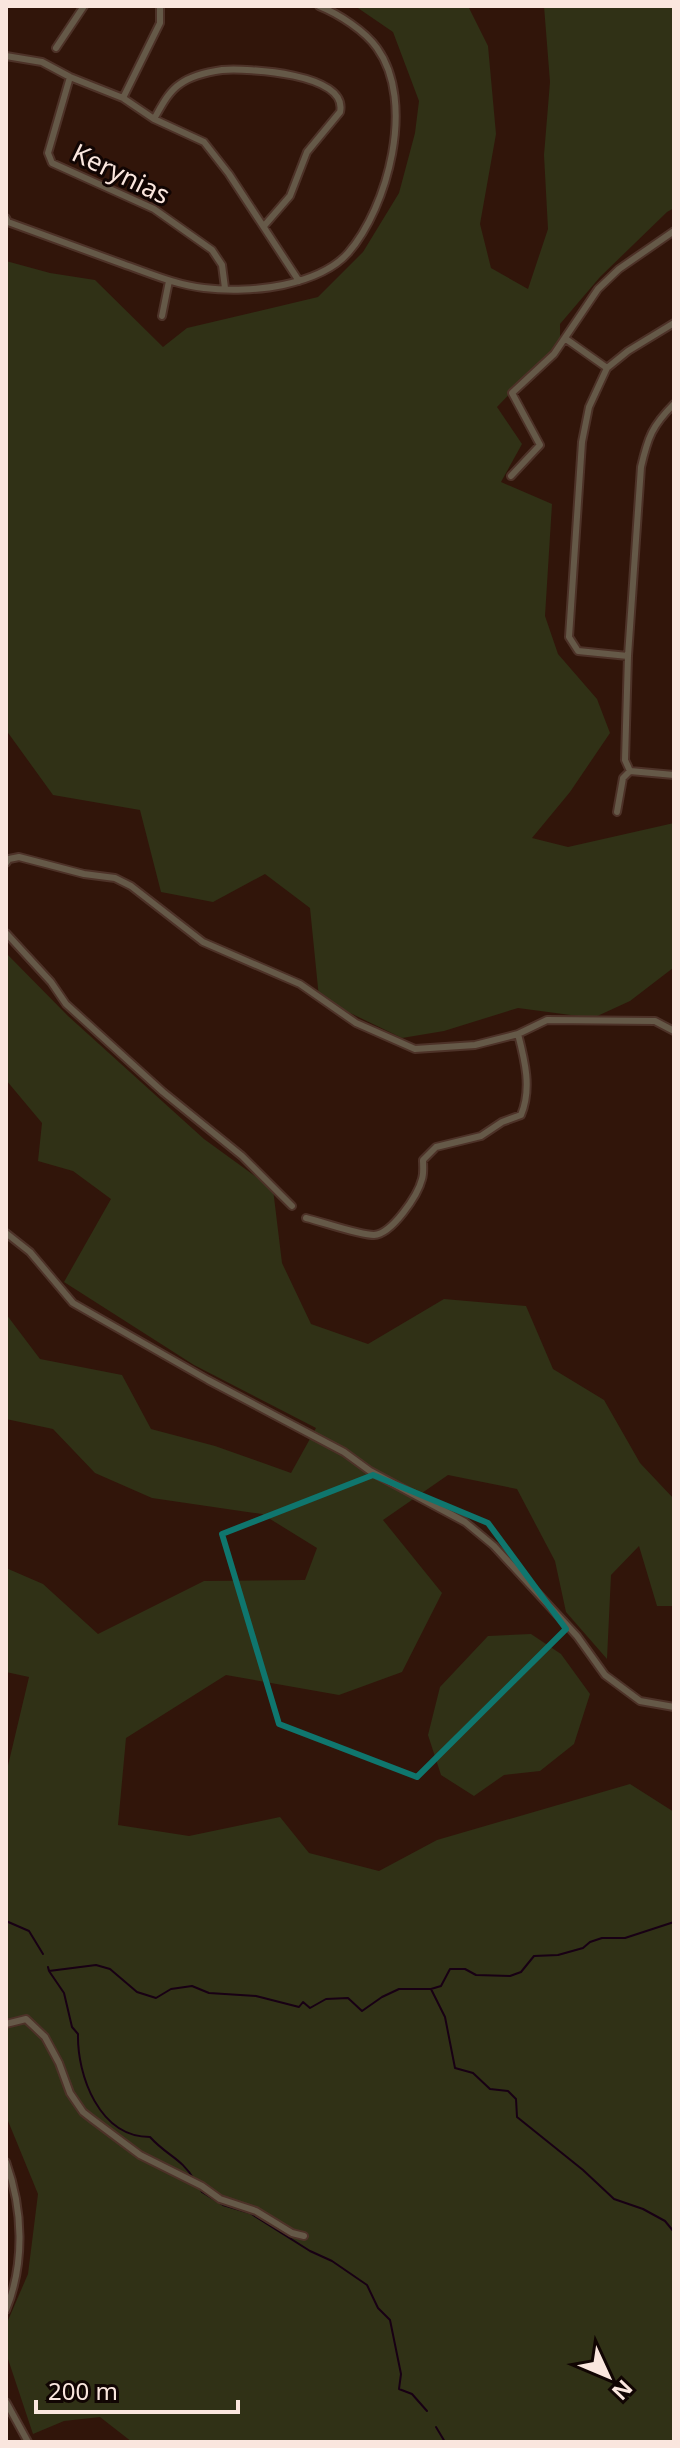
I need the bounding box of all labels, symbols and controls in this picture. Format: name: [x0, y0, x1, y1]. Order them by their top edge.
street label: Kerynias: [67, 134, 176, 212]
north arrow: [568, 2336, 648, 2416]
scale bar: [36, 2364, 238, 2414]
text: 200 m: [48, 2374, 118, 2407]
text: N: [606, 2374, 640, 2407]

